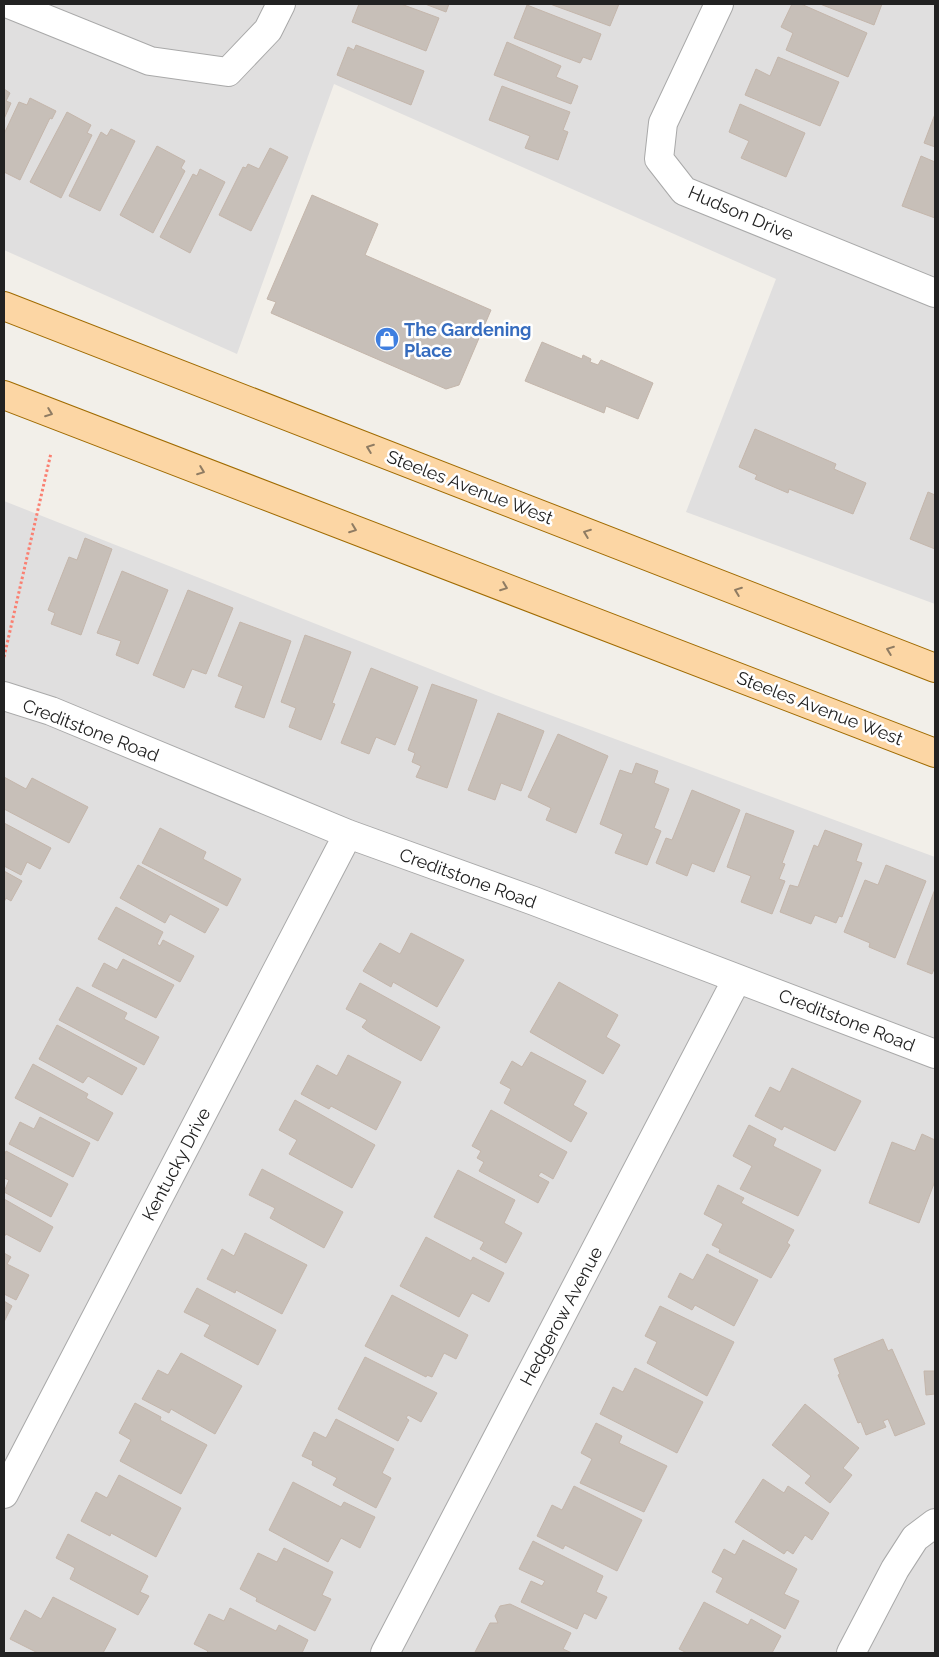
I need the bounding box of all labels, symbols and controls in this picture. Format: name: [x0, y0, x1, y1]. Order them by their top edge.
street label: Hudson Drive: [685, 181, 797, 245]
place label: The Gardening Place: [404, 319, 532, 361]
shop icon: The Gardening Place: [374, 326, 400, 352]
one-way arrow: [44, 407, 53, 417]
one-way arrow: [366, 444, 375, 455]
street label: Steeles Avenue West: [384, 446, 556, 528]
one-way arrow: [196, 465, 205, 475]
one-way arrow: [348, 523, 357, 533]
one-way arrow: [583, 528, 592, 539]
one-way arrow: [500, 582, 508, 592]
one-way arrow: [734, 587, 743, 598]
one-way arrow: [886, 646, 895, 656]
street label: Steeles Avenue West: [734, 667, 906, 749]
street label: Creditstone Road: [20, 694, 162, 766]
street label: Creditstone Road: [397, 843, 539, 913]
street label: Creditstone Road: [776, 984, 918, 1056]
street label: Kentucky Drive: [137, 1104, 215, 1224]
street label: Hedgerow Avenue: [516, 1243, 607, 1389]

